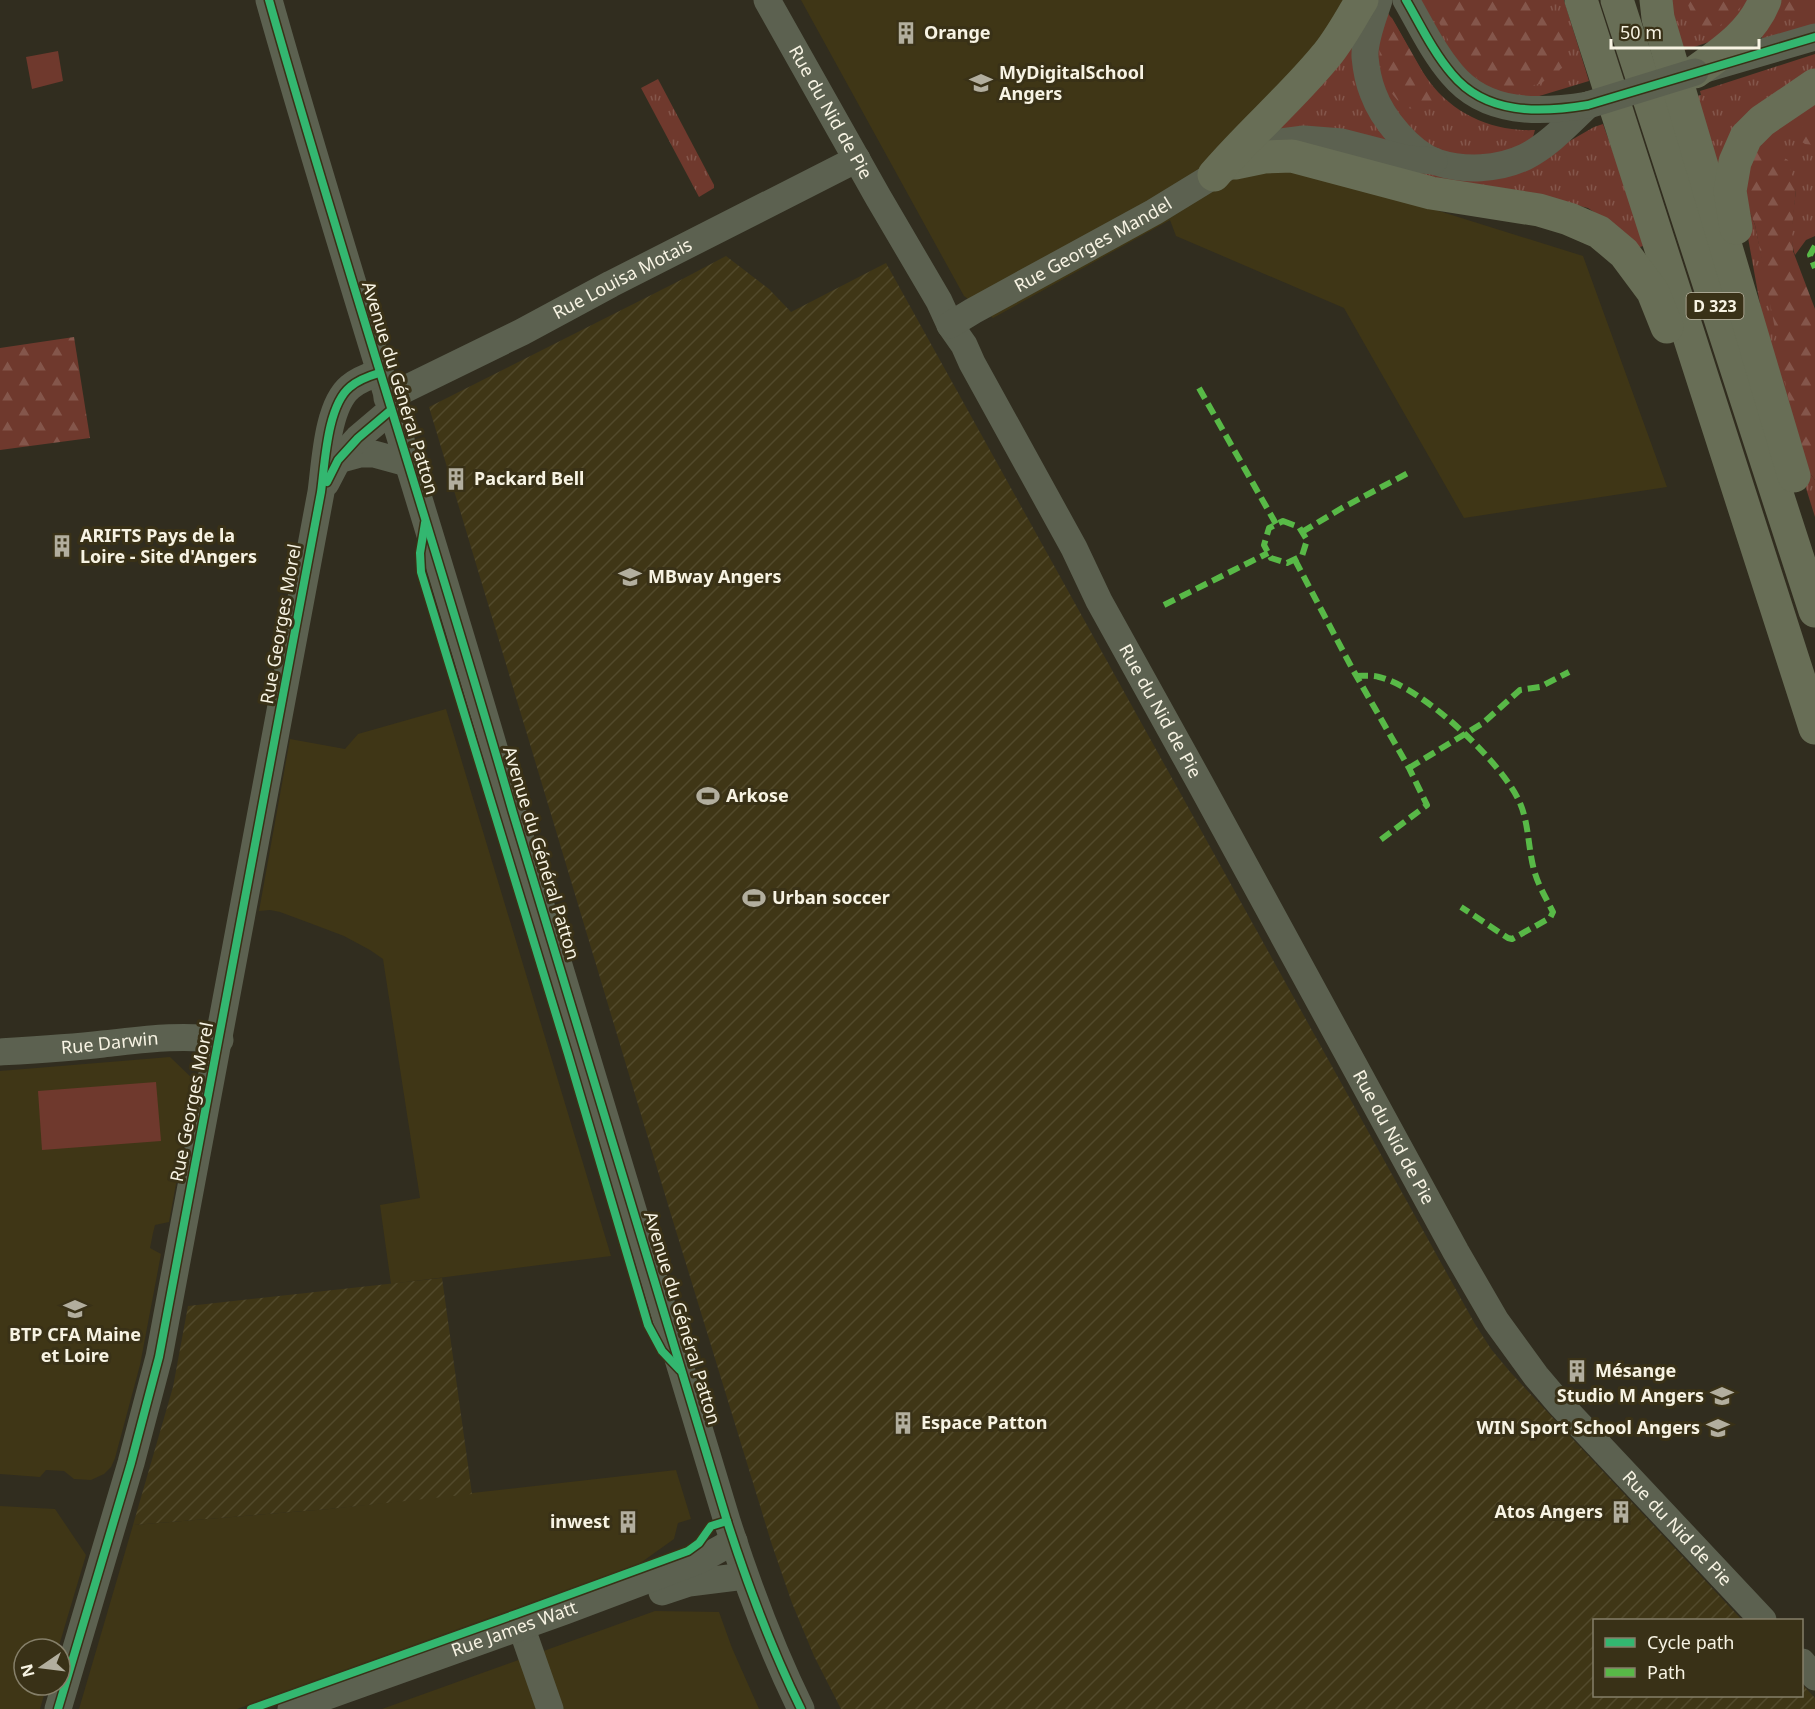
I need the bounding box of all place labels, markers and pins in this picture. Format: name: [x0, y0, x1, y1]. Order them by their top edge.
building icon: Orange: [893, 20, 919, 46]
place label: Orange: [924, 20, 991, 44]
place label: MyDigitalSchool Angers: [999, 60, 1144, 105]
school or university icon: MyDigitalSchool Angers: [968, 70, 994, 96]
building icon: Packard Bell: [443, 466, 469, 492]
place label: Packard Bell: [474, 466, 584, 490]
place label: ARIFTS Pays de la Loire - Site d'Angers: [80, 523, 257, 568]
building icon: ARIFTS Pays de la Loire - Site d'Angers: [49, 533, 75, 559]
school or university icon: MBway Angers: [617, 564, 643, 590]
place label: MBway Angers: [648, 564, 781, 588]
sports icon: Arkose: [695, 783, 721, 809]
place label: Arkose: [726, 783, 789, 807]
sports icon: Urban soccer: [741, 885, 767, 911]
place label: Urban soccer: [772, 885, 890, 909]
school or university icon: BTP CFA Maine et Loire: [62, 1296, 88, 1322]
place label: BTP CFA Maine et Loire: [9, 1322, 141, 1367]
building icon: Mésange: [1564, 1358, 1590, 1384]
place label: Mésange: [1595, 1358, 1676, 1382]
place label: Studio M Angers: [1557, 1383, 1704, 1407]
school or university icon: Studio M Angers: [1709, 1383, 1735, 1409]
building icon: Espace Patton: [890, 1410, 916, 1436]
place label: Espace Patton: [921, 1410, 1048, 1434]
place label: WIN Sport School Angers: [1476, 1415, 1700, 1439]
school or university icon: WIN Sport School Angers: [1705, 1415, 1731, 1441]
place label: Atos Angers: [1494, 1499, 1603, 1523]
building icon: Atos Angers: [1608, 1499, 1634, 1525]
place label: inwest: [550, 1509, 610, 1533]
building icon: inwest: [615, 1509, 641, 1535]

